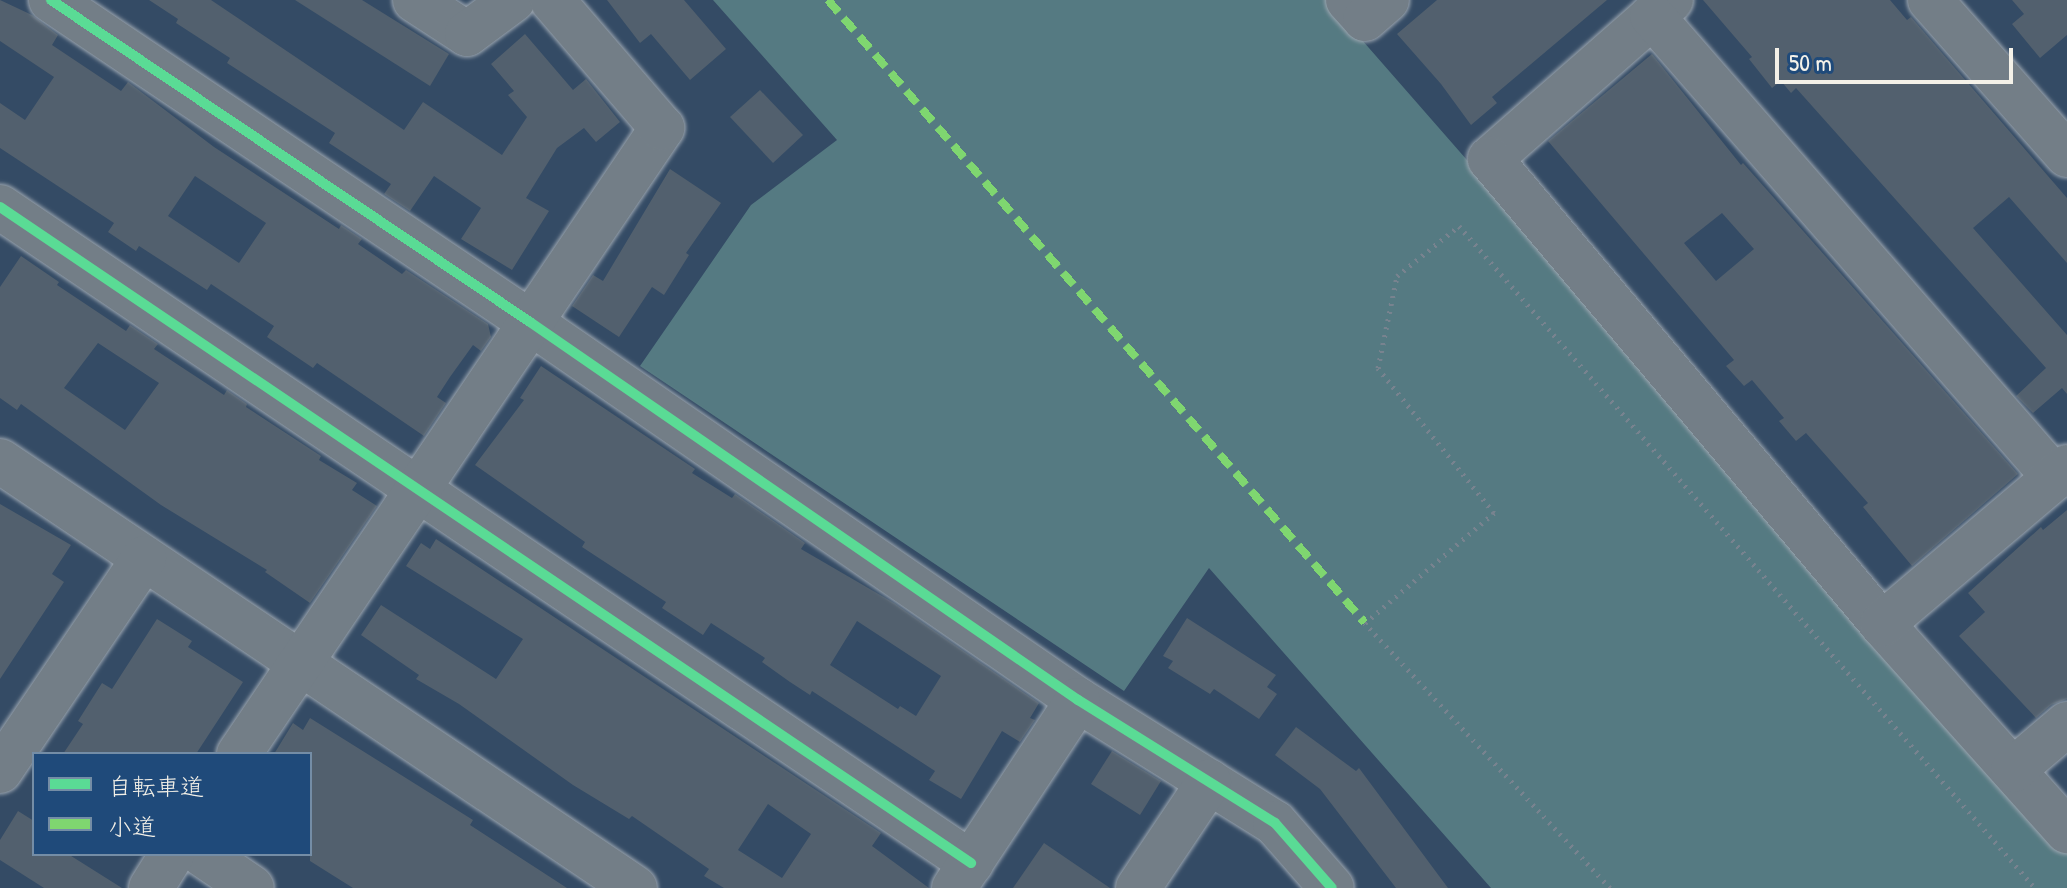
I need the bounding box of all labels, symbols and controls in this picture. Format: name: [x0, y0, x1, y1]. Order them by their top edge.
scale bar: [1779, 32, 2017, 82]
text: 50 m: [1789, 46, 1832, 78]
legend: [32, 752, 312, 856]
text: 自転車道: [108, 770, 204, 802]
text: 小道: [108, 810, 156, 842]

